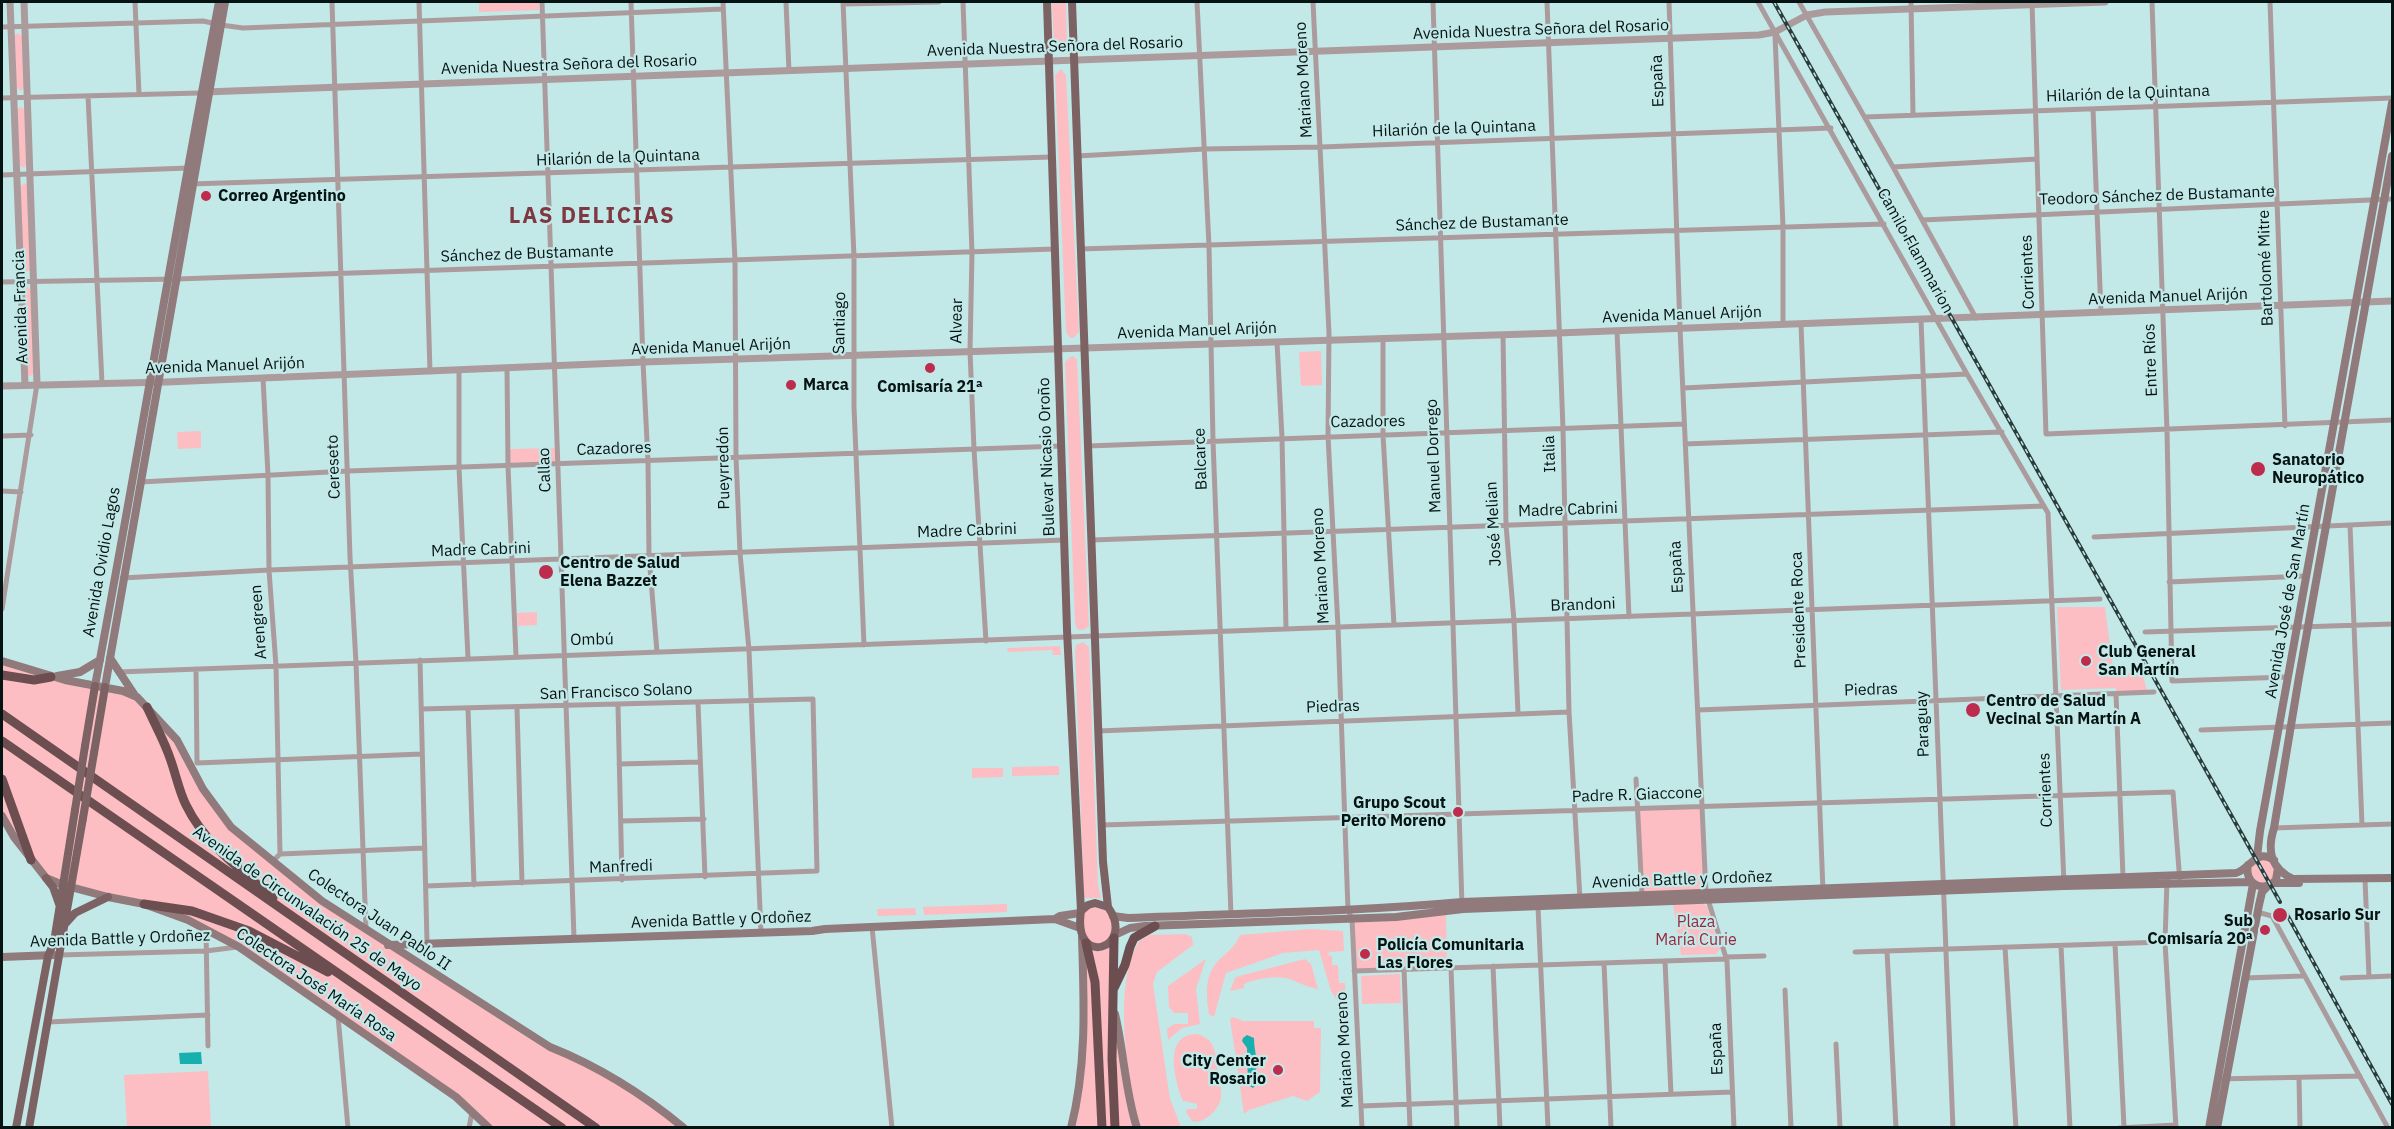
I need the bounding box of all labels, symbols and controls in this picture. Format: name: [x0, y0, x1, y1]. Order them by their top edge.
street label: Avenida Nuestra Señora del Rosario: [1413, 16, 1669, 44]
street label: Mariano Moreno: [1291, 21, 1317, 139]
street label: Avenida Nuestra Señora del Rosario: [927, 33, 1183, 61]
street label: Avenida Nuestra Señora del Rosario: [441, 51, 697, 79]
street label: España: [1647, 54, 1669, 108]
street label: Hilarión de la Quintana: [2046, 82, 2210, 106]
street label: Hilarión de la Quintana: [1372, 117, 1536, 141]
street label: Hilarión de la Quintana: [536, 146, 700, 170]
street label: Teodoro Sánchez de Bustamante: [2039, 182, 2275, 210]
street label: Camilo Flammarion: [1873, 185, 1957, 317]
place label: Correo Argentino: [218, 186, 346, 206]
marker: Correo Argentino: [199, 189, 213, 203]
district label: LAS DELICIAS: [509, 204, 675, 230]
street label: Bartolomé Mitre: [2254, 209, 2278, 327]
street label: Sánchez de Bustamante: [1395, 210, 1569, 236]
street label: Corrientes: [2017, 234, 2039, 310]
street label: Sánchez de Bustamante: [440, 241, 614, 267]
street label: Avenida Francia: [9, 250, 33, 364]
street label: Avenida Manuel Arijón: [2088, 285, 2248, 309]
street label: Santiago: [830, 292, 850, 354]
street label: Alvear: [947, 298, 967, 344]
street label: Avenida Manuel Arijón: [1602, 303, 1762, 327]
street label: Avenida Manuel Arijón: [1117, 319, 1277, 343]
street label: Entre Ríos: [2140, 323, 2162, 397]
street label: Avenida Manuel Arijón: [631, 335, 791, 359]
street label: Avenida Manuel Arijón: [145, 354, 305, 378]
marker: Comisaría 21ª: [923, 361, 937, 375]
place label: Marca: [803, 375, 849, 395]
place label: Comisaría 21ª: [877, 377, 983, 397]
street label: Bulevar Nicasio Oroño: [1035, 377, 1059, 537]
marker: Marca: [784, 378, 798, 392]
street label: Manuel Dorrego: [1422, 399, 1446, 513]
street label: Cazadores: [1330, 412, 1406, 432]
street label: Pueyrredón: [714, 426, 734, 510]
street label: Balcarce: [1190, 427, 1212, 491]
street label: Cereseto: [323, 434, 345, 500]
street label: Italia: [1540, 435, 1560, 473]
street label: Cazadores: [576, 438, 652, 460]
street label: Callao: [535, 447, 555, 493]
place label: Sanatorio Neuropático: [2272, 450, 2364, 488]
marker: Sanatorio Neuropático: [2249, 460, 2267, 478]
street label: José Melian: [1482, 481, 1506, 567]
street label: Avenida Ovidio Lagos: [79, 485, 125, 639]
street label: Madre Cabrini: [1518, 499, 1618, 521]
street label: Avenida José de San Martín: [2261, 502, 2315, 700]
street label: Mariano Moreno: [1308, 507, 1334, 625]
street label: Madre Cabrini: [917, 520, 1017, 542]
street label: Madre Cabrini: [431, 539, 531, 561]
street label: España: [1666, 540, 1688, 594]
street label: Presidente Roca: [1787, 551, 1811, 669]
place label: Centro de Salud Elena Bazzet: [560, 553, 680, 591]
marker: Centro de Salud Elena Bazzet: [537, 563, 555, 581]
street label: Arengreen: [247, 584, 271, 660]
street label: Brandoni: [1550, 594, 1616, 616]
street label: Ombú: [570, 630, 614, 650]
place label: Club General San Martín: [2098, 642, 2196, 680]
marker: Club General San Martín: [2079, 654, 2093, 668]
street label: Piedras: [1844, 679, 1898, 701]
street label: San Francisco Solano: [539, 680, 693, 704]
street label: Paraguay: [1912, 691, 1934, 757]
place label: Centro de Salud Vecinal San Martín A: [1986, 691, 2141, 729]
street label: Piedras: [1306, 696, 1360, 718]
marker: Centro de Salud Vecinal San Martín A: [1964, 701, 1982, 719]
street label: Corrientes: [2035, 752, 2057, 828]
street label: Padre R. Giaccone: [1571, 783, 1703, 807]
place label: Grupo Scout Perito Moreno: [1341, 793, 1446, 831]
marker: Grupo Scout Perito Moreno: [1451, 805, 1465, 819]
street label: Avenida de Circunvalación 25 de Mayo: [189, 822, 425, 996]
street label: Manfredi: [589, 856, 653, 878]
street label: Colectora Juan Pablo II: [304, 865, 454, 975]
street label: Avenida Battle y Ordoñez: [1591, 867, 1773, 893]
place label: Rosario Sur: [2294, 905, 2381, 925]
marker: Rosario Sur: [2271, 906, 2289, 924]
street label: Avenida Battle y Ordoñez: [630, 907, 812, 933]
place label: Sub Comisaría 20ª: [2147, 911, 2253, 949]
park label: Plaza María Curie: [1655, 912, 1737, 950]
marker: Sub Comisaría 20ª: [2258, 923, 2272, 937]
street label: Colectora José María Rosa: [232, 924, 400, 1046]
street label: Avenida Battle y Ordoñez: [29, 926, 211, 952]
place label: Policía Comunitaria Las Flores: [1377, 935, 1524, 973]
marker: Policía Comunitaria Las Flores: [1358, 947, 1372, 961]
street label: Mariano Moreno: [1332, 991, 1358, 1109]
street label: España: [1706, 1022, 1728, 1076]
place label: City Center Rosario: [1182, 1051, 1266, 1089]
marker: City Center Rosario: [1271, 1063, 1285, 1077]

